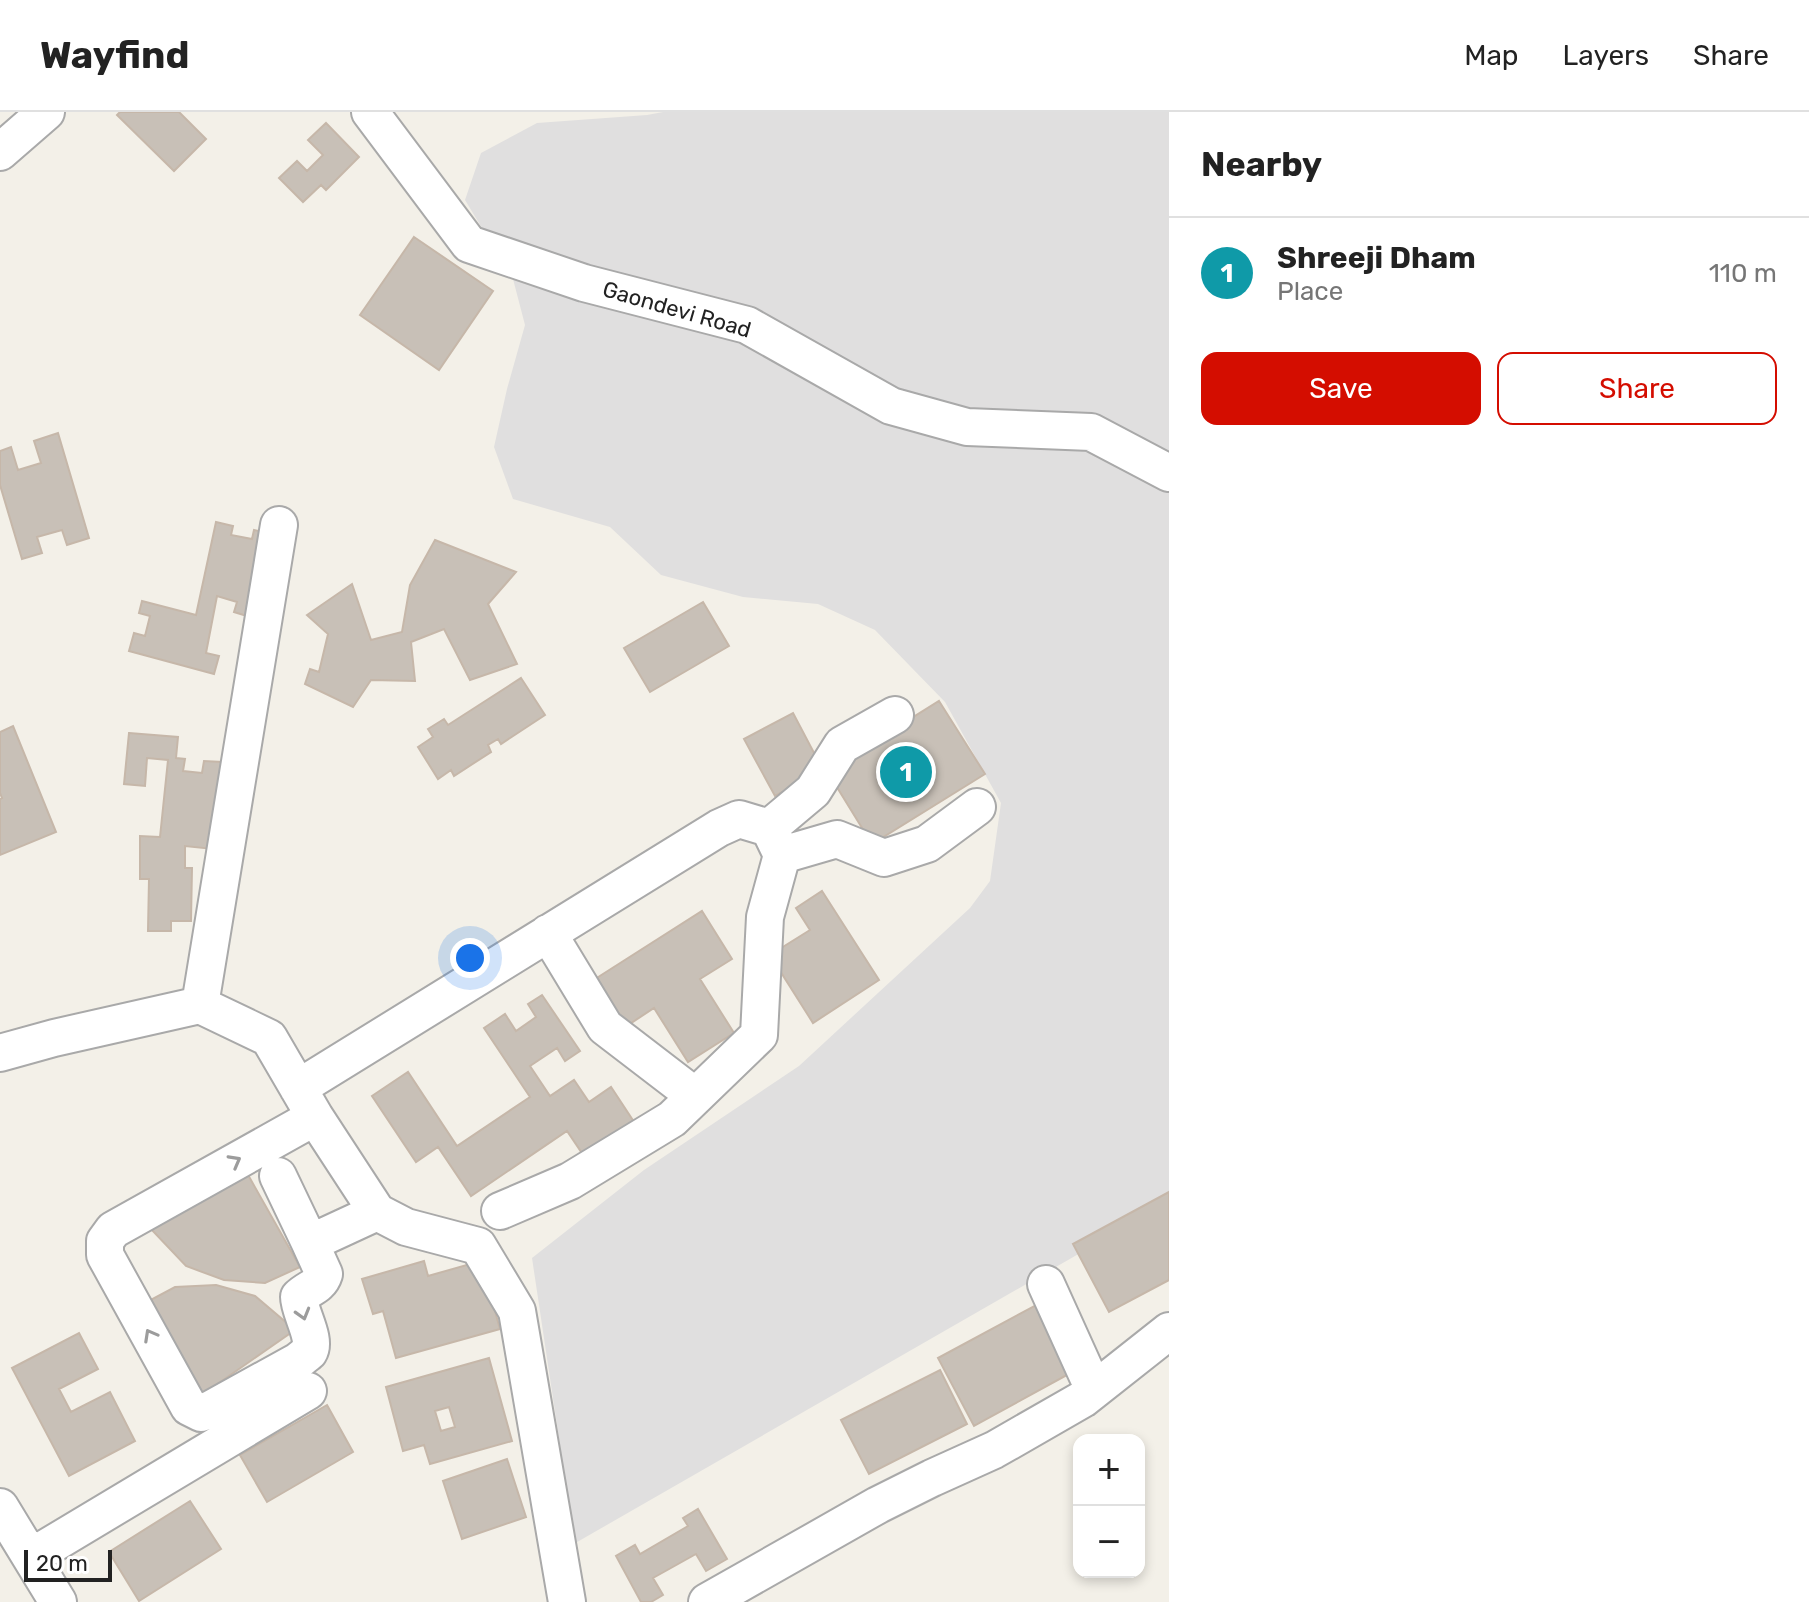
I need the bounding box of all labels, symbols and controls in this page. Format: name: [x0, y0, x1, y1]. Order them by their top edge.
text: Wayfind: [40, 32, 189, 78]
text: Map: [1464, 39, 1519, 72]
text: Layers: [1563, 39, 1649, 72]
text: Share: [1693, 39, 1769, 72]
text: Nearby: [1201, 144, 1322, 185]
text: Shreeji Dham: [1277, 240, 1476, 276]
text: 1: [1221, 258, 1233, 289]
text: 110 m: [1709, 258, 1777, 289]
street label: Gaondevi Road: [600, 275, 754, 344]
text: Place: [1277, 276, 1343, 307]
button: Save: [1201, 352, 1481, 425]
button: Share: [1497, 352, 1777, 425]
pin: 1: [880, 742, 932, 802]
your location: [450, 938, 490, 978]
one-way arrow: [227, 1155, 242, 1170]
one-way arrow: [294, 1306, 310, 1320]
one-way arrow: [144, 1329, 159, 1343]
map controls: [1073, 1434, 1145, 1578]
button: +: [1073, 1434, 1145, 1506]
button: −: [1073, 1506, 1145, 1578]
scale bar: [24, 1546, 112, 1582]
text: 20 m: [36, 1550, 88, 1577]

